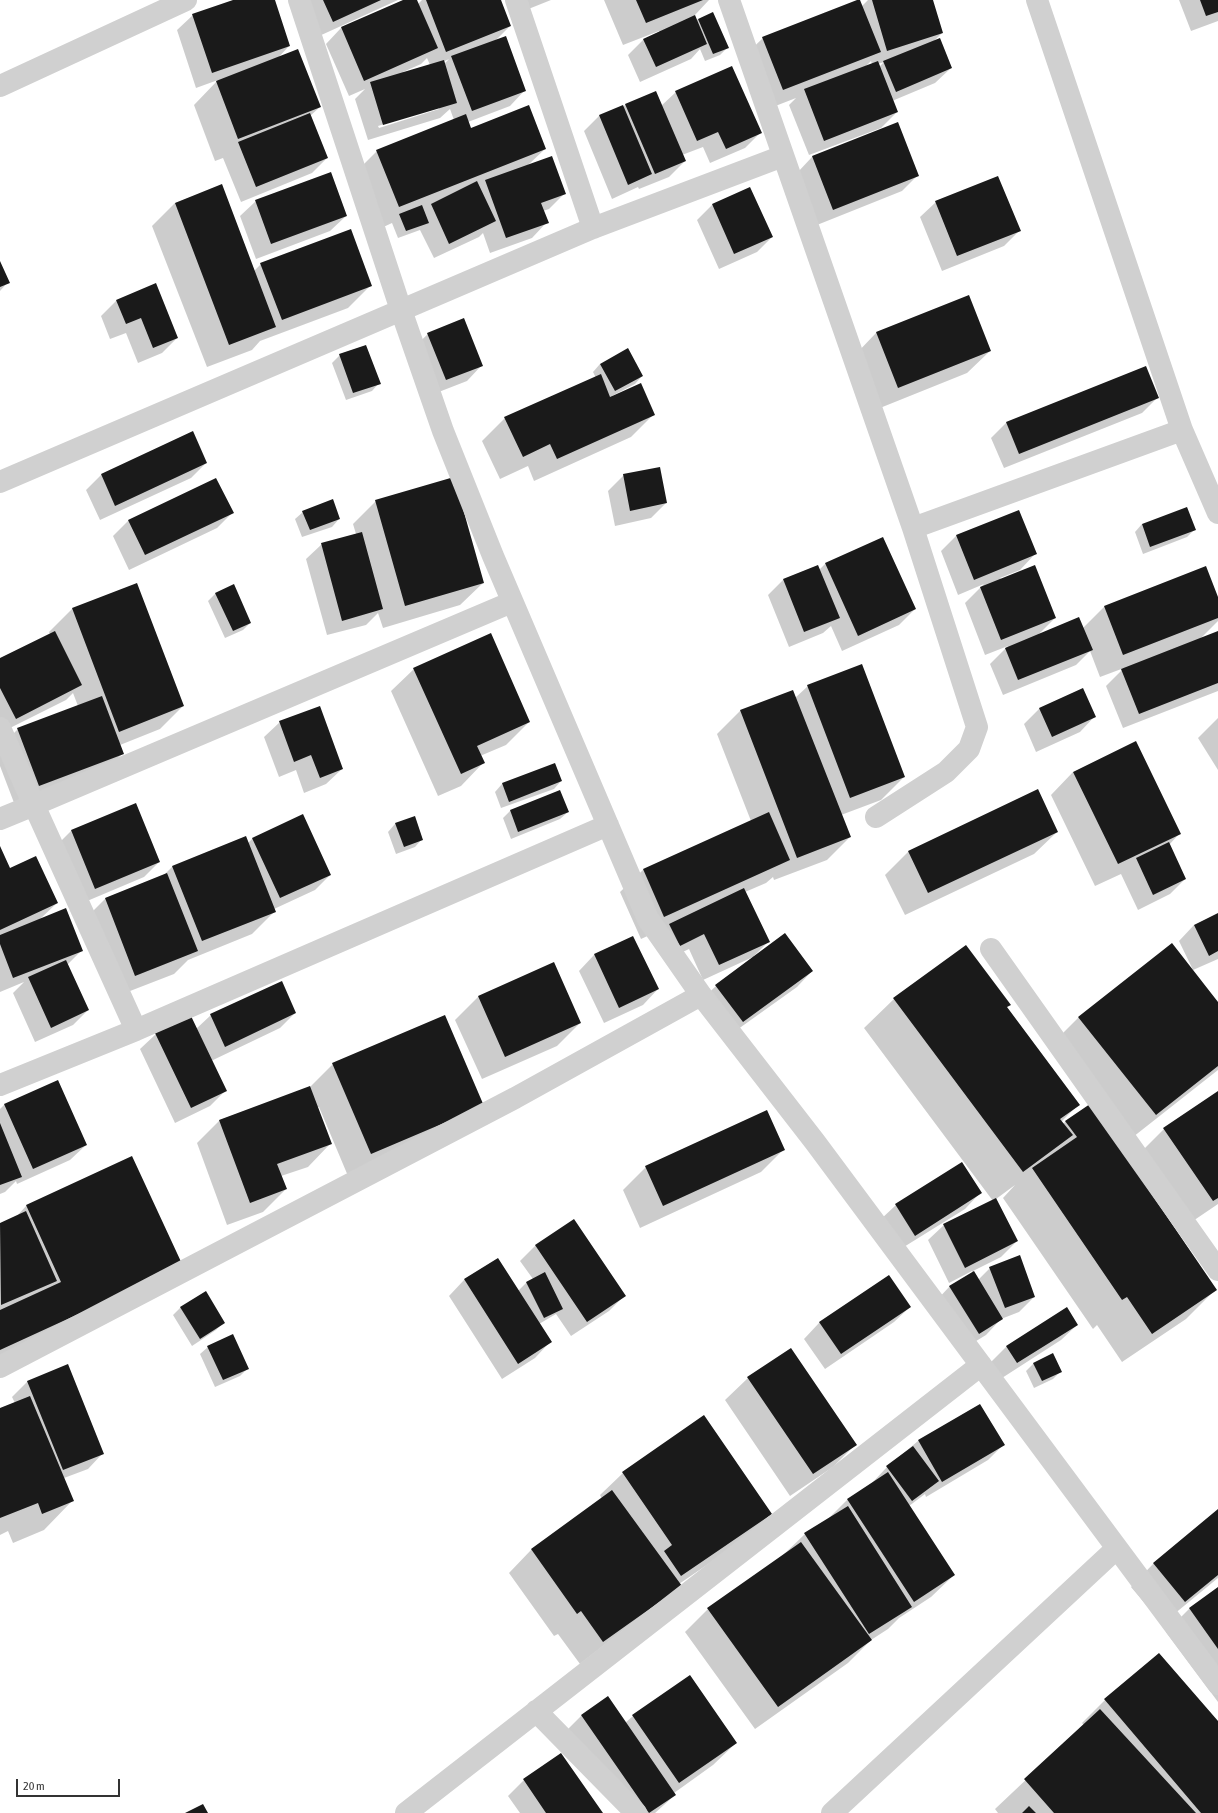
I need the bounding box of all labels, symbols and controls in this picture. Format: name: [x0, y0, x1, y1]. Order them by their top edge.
scale bar: [18, 1771, 122, 1797]
text: 20 m: [23, 1779, 45, 1793]

